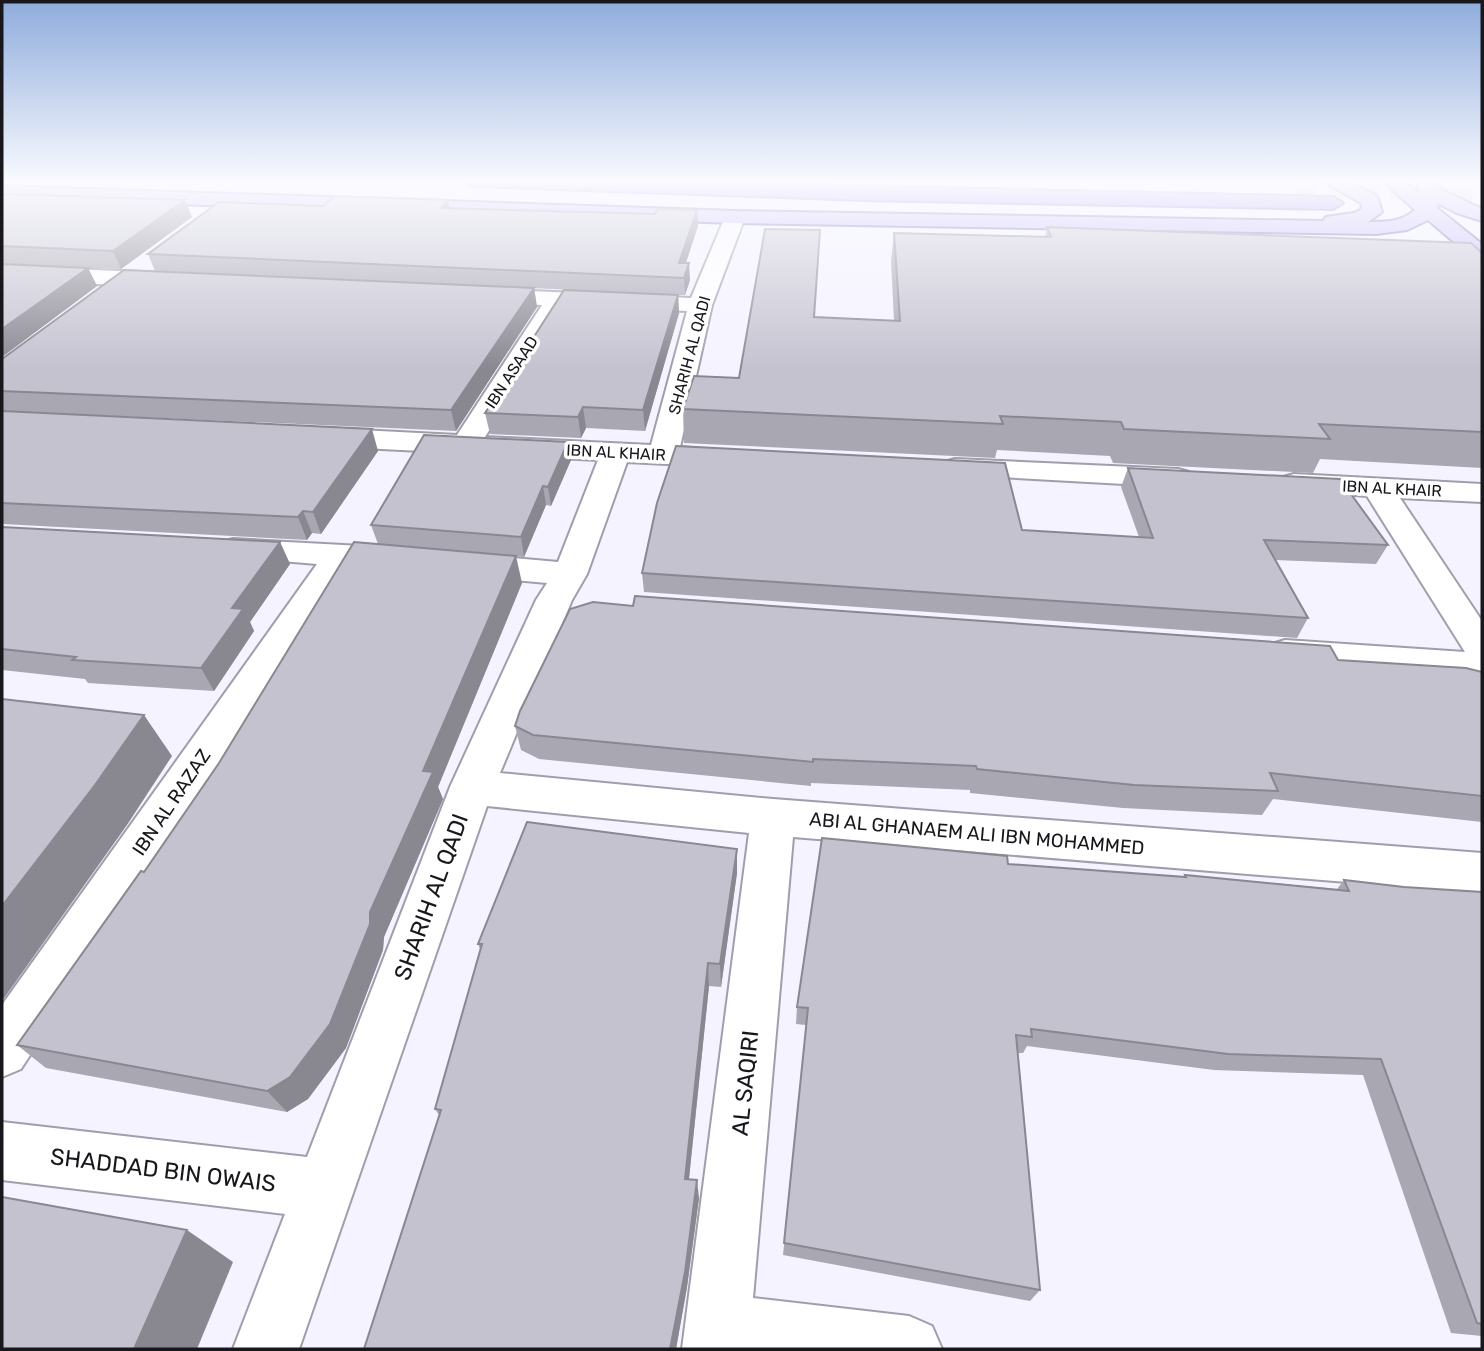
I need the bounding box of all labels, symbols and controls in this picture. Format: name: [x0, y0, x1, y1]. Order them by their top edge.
street label: SHARIH AL QADI: [665, 294, 714, 416]
street label: IBN ASAAD: [481, 333, 542, 412]
street label: IBN AL KHAIR: [566, 440, 666, 465]
street label: IBN AL KHAIR: [1342, 476, 1442, 501]
street label: IBN AL RAZAZ: [127, 745, 215, 860]
street label: ABI AL GHANAEM ALI IBN MOHAMMED: [808, 807, 1145, 860]
street label: SHARIH AL QADI: [388, 810, 474, 984]
street label: AL SAQIRI: [726, 1029, 764, 1137]
street label: SHADDAD BIN OWAIS: [49, 1142, 277, 1198]

